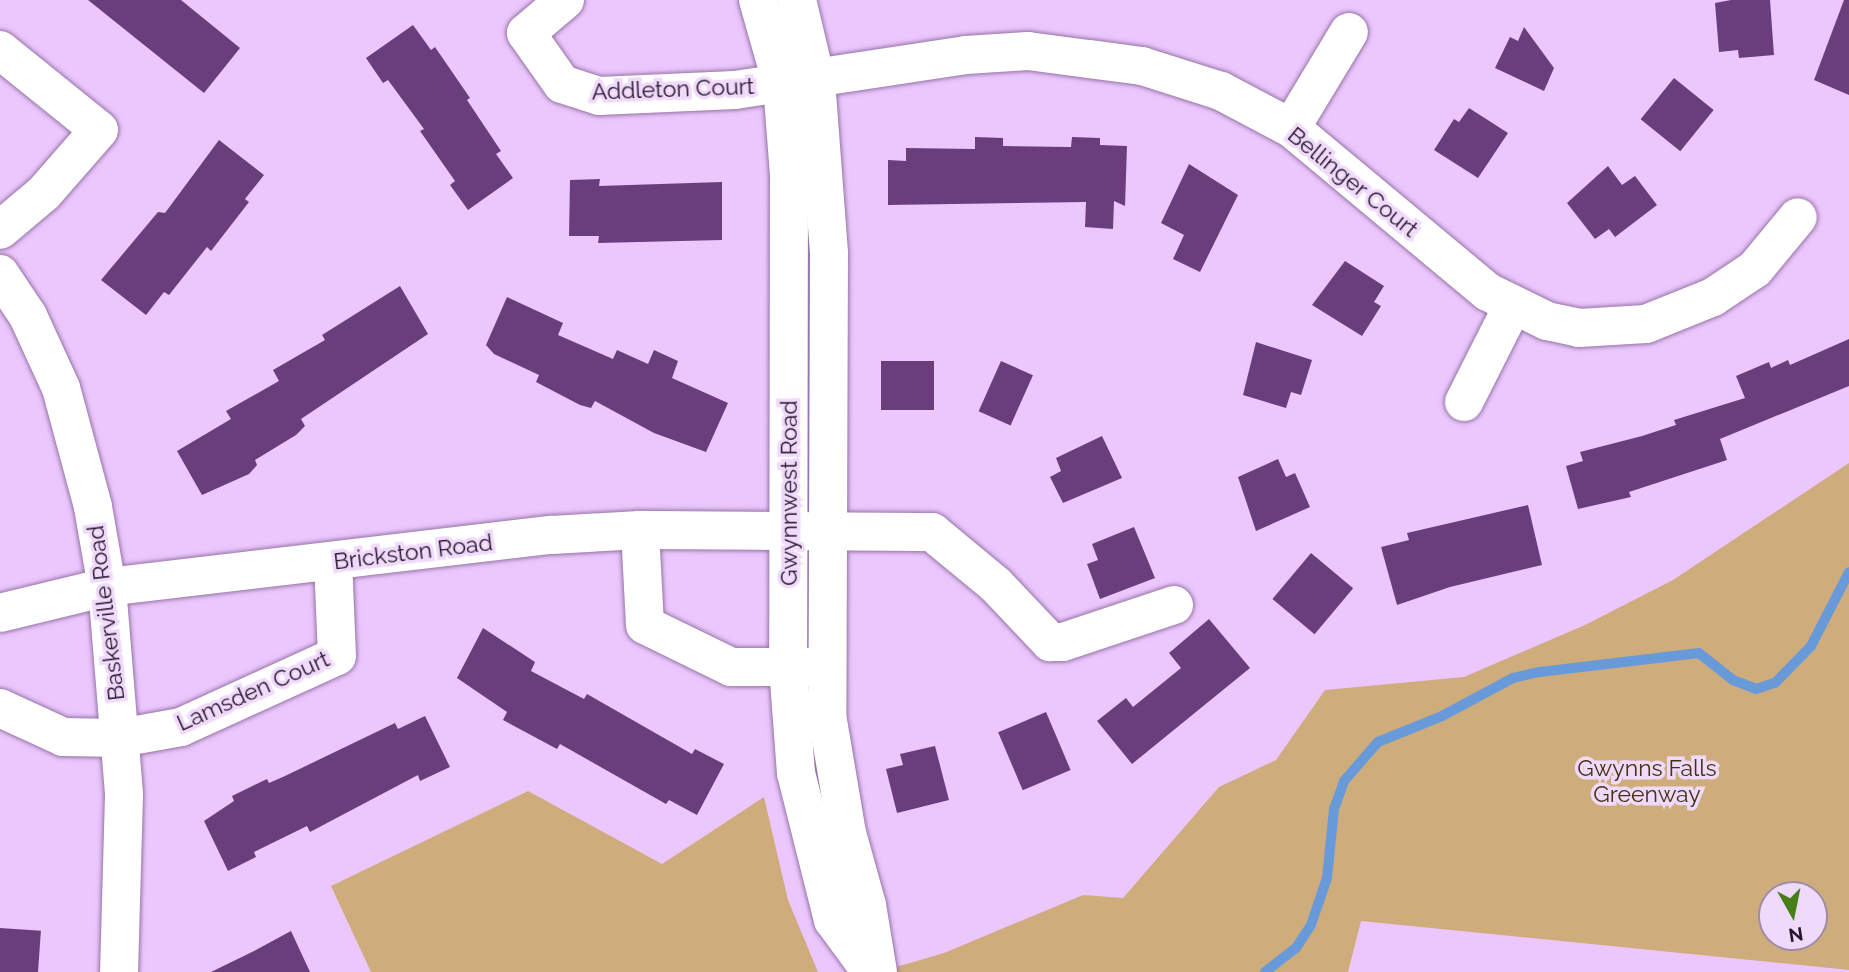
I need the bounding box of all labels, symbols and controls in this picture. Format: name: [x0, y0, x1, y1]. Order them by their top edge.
street label: Addleton Court: [591, 72, 755, 106]
street label: Bellinger Court: [1282, 121, 1424, 243]
street label: Gwynnwest Road: [775, 400, 803, 586]
street label: Baskerville Road: [82, 524, 130, 702]
street label: Brickston Road: [332, 529, 494, 575]
street label: Lamsden Court: [172, 645, 334, 737]
park label: Gwynns Falls Greenway: [1577, 754, 1717, 808]
north arrow: [1758, 881, 1828, 951]
text: N: [1787, 923, 1805, 947]

